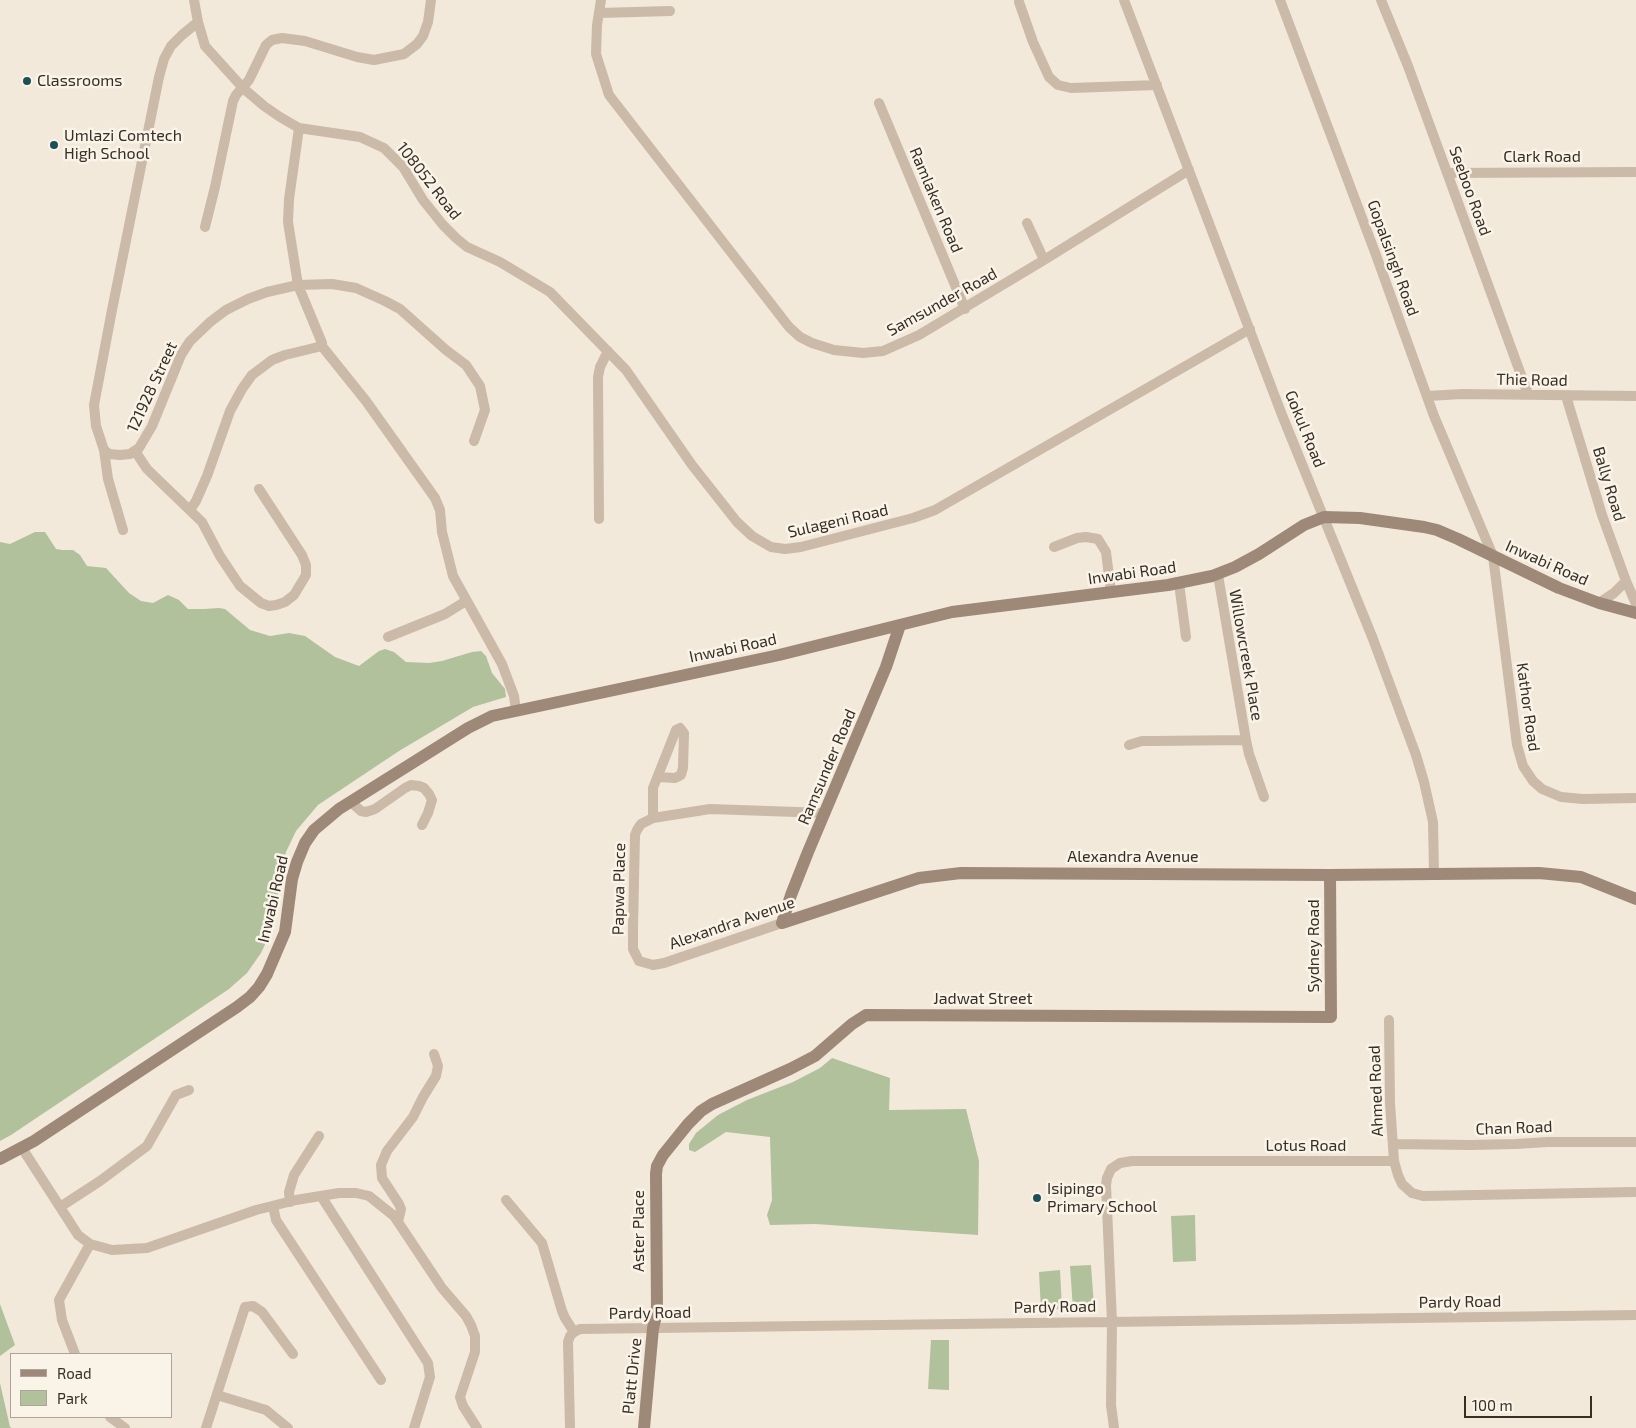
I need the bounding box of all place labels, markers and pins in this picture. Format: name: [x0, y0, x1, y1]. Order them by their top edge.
place label: Classrooms: [37, 71, 122, 91]
marker: Classrooms: [21, 75, 33, 87]
place label: Umlazi Comtech High School: [64, 126, 182, 164]
marker: Umlazi Comtech High School: [48, 139, 60, 151]
place label: Isipingo Primary School: [1047, 1179, 1157, 1217]
marker: Isipingo Primary School: [1031, 1192, 1043, 1204]

